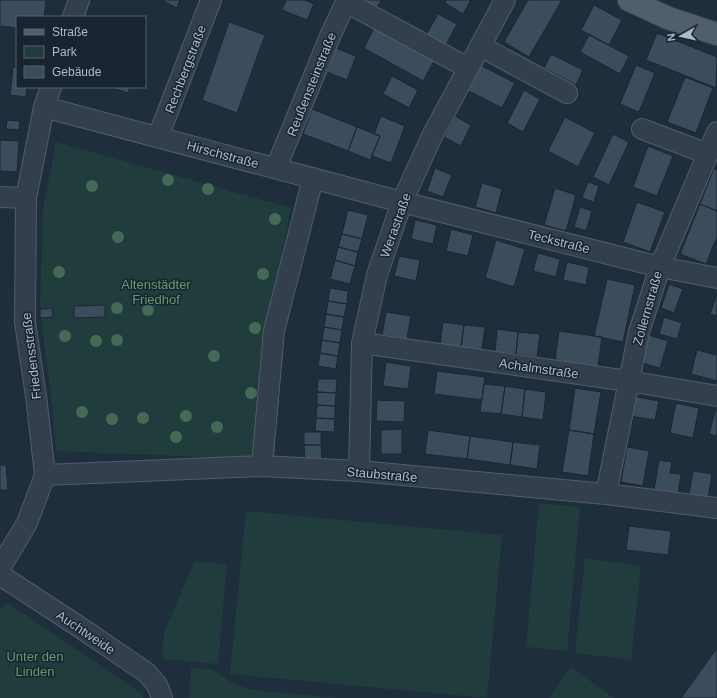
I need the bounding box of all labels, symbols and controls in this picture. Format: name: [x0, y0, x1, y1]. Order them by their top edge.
legend: [16, 16, 146, 88]
north arrow: [661, 16, 701, 56]
street label: Rechbergstraße: [162, 23, 209, 115]
text: Straße: [52, 25, 88, 39]
street label: Reußensteinstraße: [284, 30, 339, 138]
text: N: [665, 33, 678, 42]
text: Park: [52, 45, 78, 59]
text: Gebäude: [52, 65, 102, 79]
street label: Hirschstraße: [185, 138, 260, 171]
street label: Werastraße: [377, 191, 414, 260]
street label: Teckstraße: [526, 227, 592, 256]
street label: Zollernstraße: [630, 269, 665, 347]
park label: Altenstädter Friedhof: [121, 277, 191, 307]
street label: Friedensstraße: [19, 312, 44, 400]
street label: Achalmstraße: [498, 355, 580, 382]
street label: Staubstraße: [346, 464, 418, 485]
street label: Auchtweide: [54, 607, 118, 657]
park label: Unter den Linden: [6, 649, 64, 679]

